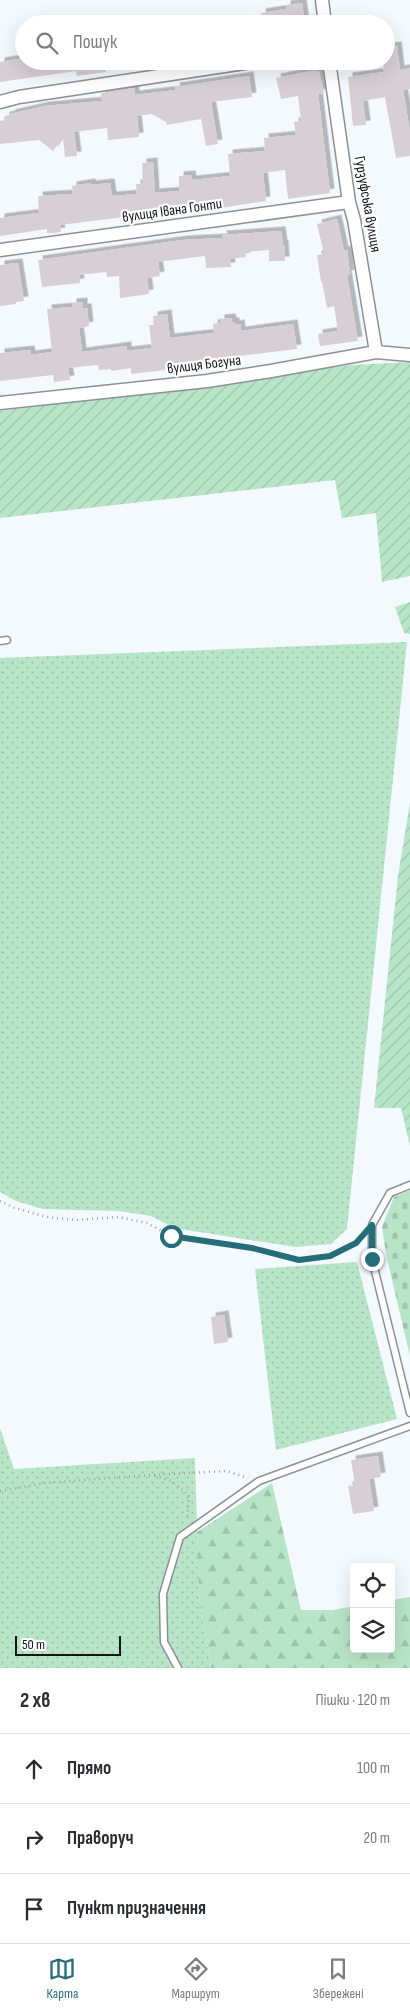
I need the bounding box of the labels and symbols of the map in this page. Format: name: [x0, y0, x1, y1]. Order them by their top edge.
street label: Гурзуфська вулиця: [350, 155, 385, 254]
street label: вулиця Івана Гонти: [121, 194, 223, 227]
street label: вулиця Богуна: [166, 351, 242, 378]
route start: [160, 1225, 183, 1248]
route end: [361, 1248, 384, 1271]
scale bar: [15, 1633, 121, 1656]

